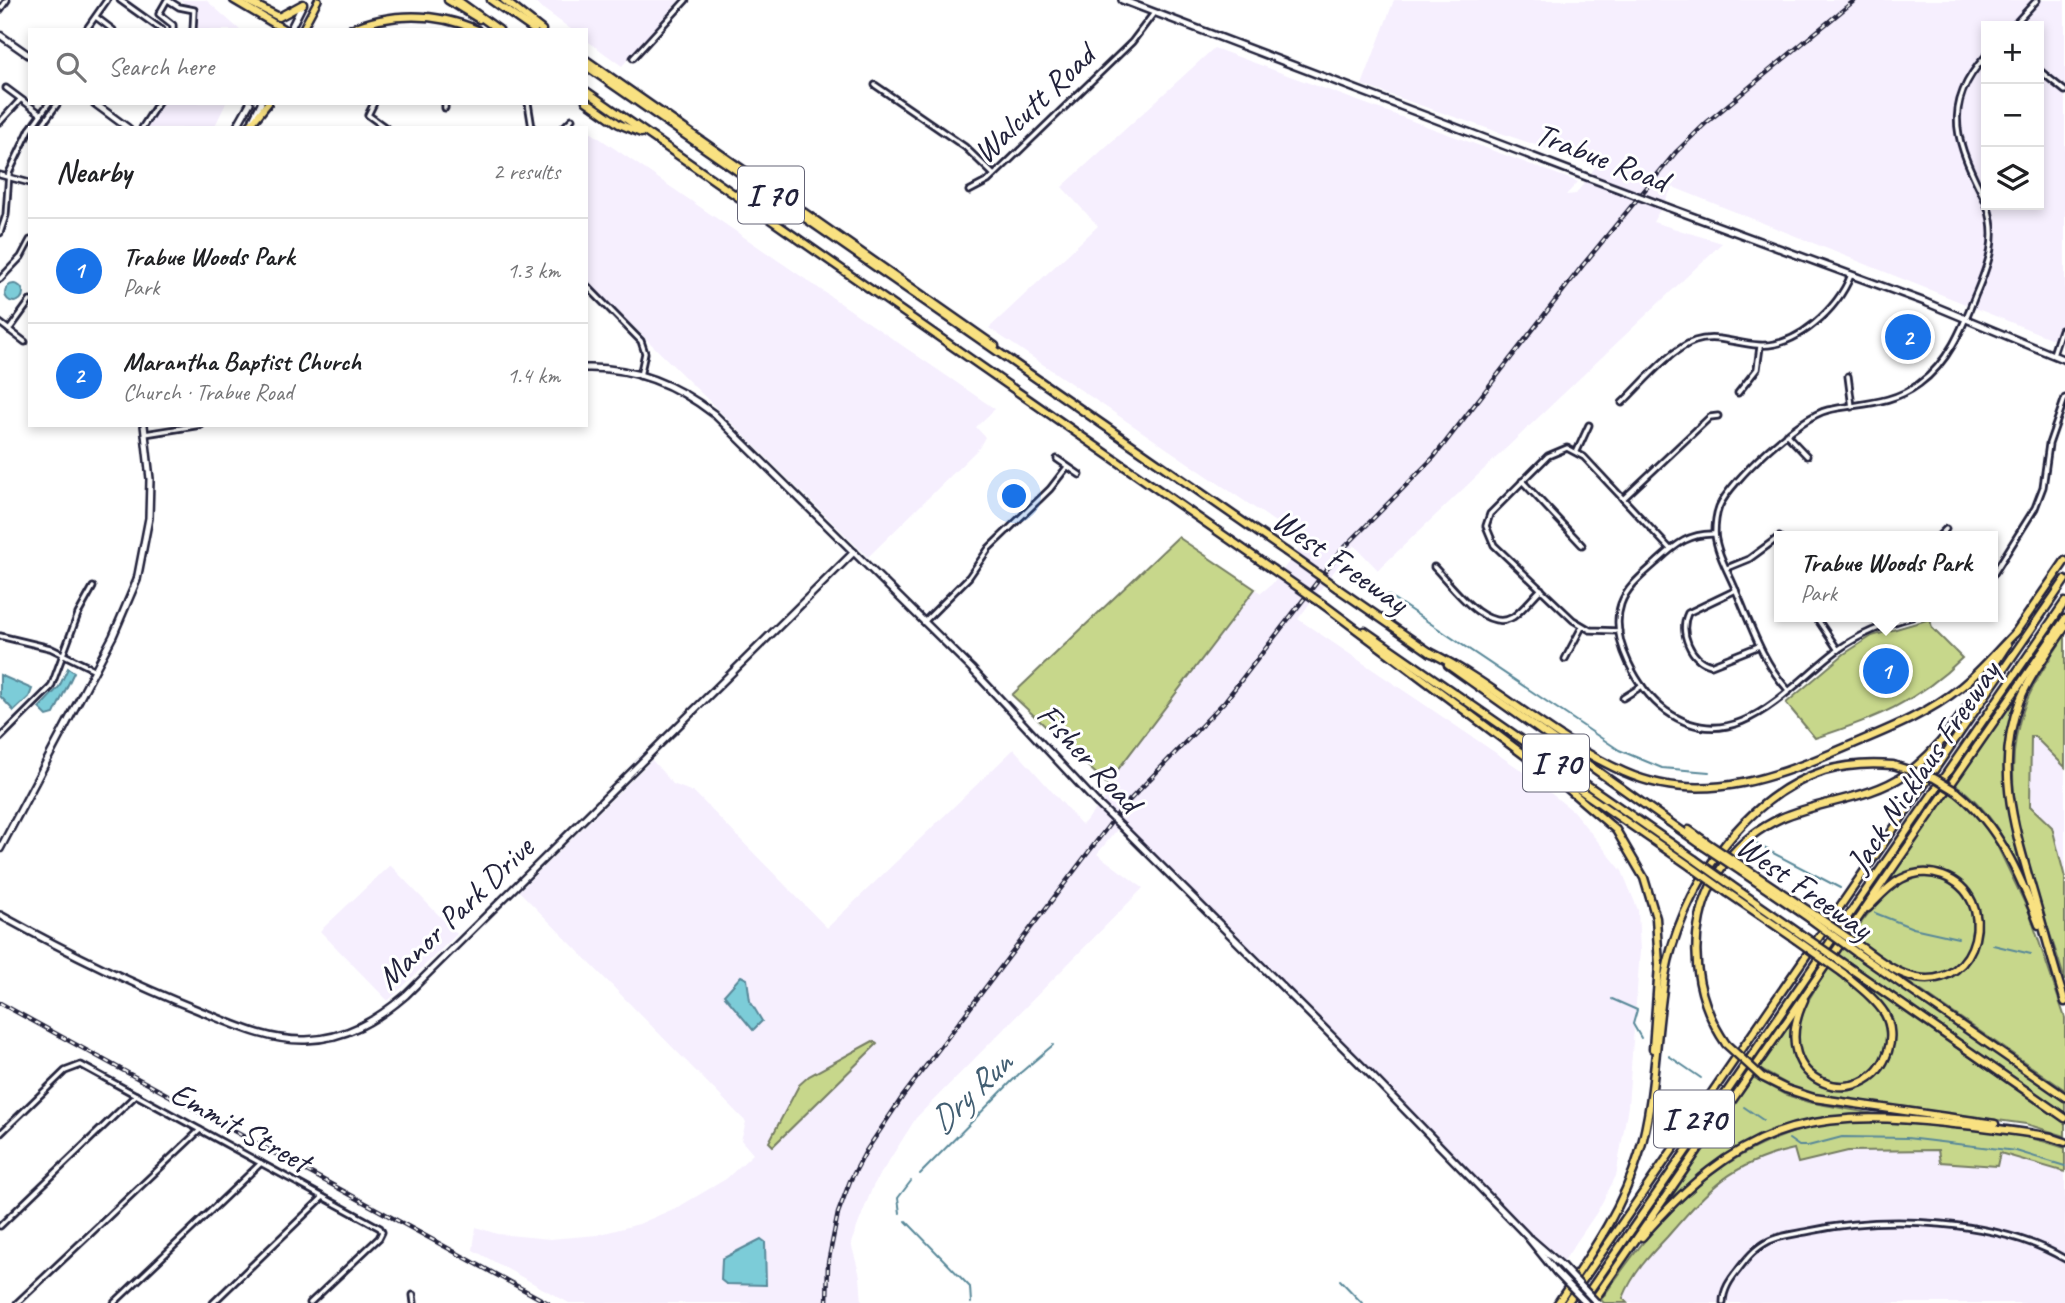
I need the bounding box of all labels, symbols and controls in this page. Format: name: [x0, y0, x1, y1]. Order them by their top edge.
map controls: [1981, 21, 2044, 210]
button: +: [1981, 21, 2044, 84]
search box: [28, 28, 588, 105]
street label: Walcutt Road: [964, 32, 1107, 172]
icon: search: [52, 48, 90, 86]
text: Search here: [108, 50, 214, 83]
button: −: [1981, 84, 2044, 147]
street label: Trabue Road: [1529, 112, 1679, 203]
button: layers: [1981, 147, 2044, 210]
text: Nearby: [56, 153, 132, 191]
text: 2 results: [493, 157, 560, 186]
road number: I 70: [738, 166, 804, 224]
text: Trabue Woods Park: [123, 240, 294, 273]
text: 1: [74, 256, 84, 285]
text: 1.3 km: [507, 256, 560, 285]
text: Park: [123, 273, 159, 302]
pin: 2: [1885, 311, 1931, 363]
text: Marantha Baptist Church: [123, 345, 361, 378]
text: 2: [74, 361, 84, 390]
text: 1.4 km: [507, 361, 560, 390]
text: Church · Trabue Road: [123, 378, 293, 407]
your location: [997, 479, 1031, 513]
street label: West Freeway: [1264, 499, 1419, 624]
popup: [1774, 531, 1998, 622]
text: Trabue Woods Park: [1800, 546, 1972, 579]
text: Park: [1800, 579, 1837, 608]
pin: 1: [1863, 645, 1909, 697]
street label: Jack Nicklaus Freeway: [1835, 650, 2011, 882]
street label: Fisher Road: [1028, 694, 1154, 825]
road number: I 70: [1523, 734, 1589, 792]
street label: West Freeway: [1728, 825, 1883, 950]
street label: Manor Park Drive: [367, 826, 544, 998]
water label: Dry Run: [919, 1039, 1024, 1143]
street label: Emmit Street: [163, 1071, 321, 1184]
road number: I 270: [1654, 1090, 1734, 1148]

